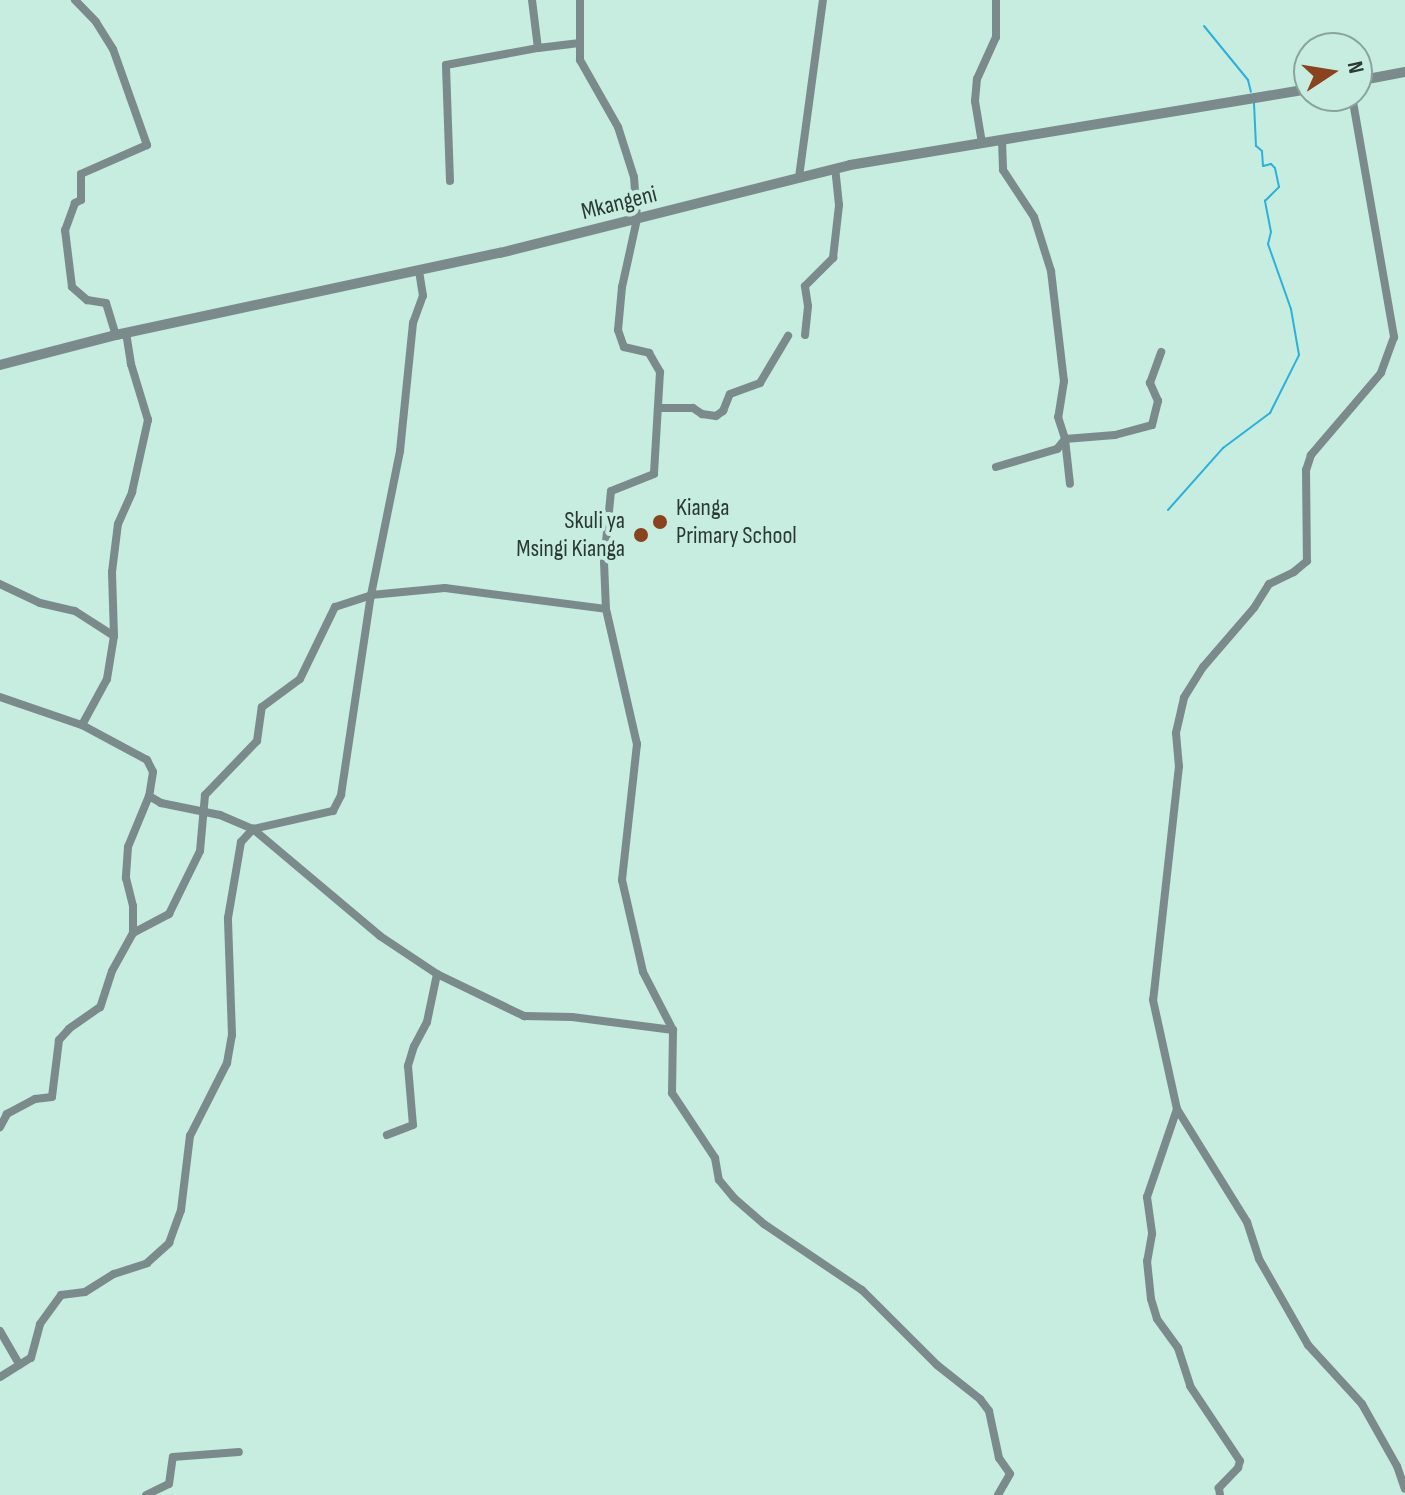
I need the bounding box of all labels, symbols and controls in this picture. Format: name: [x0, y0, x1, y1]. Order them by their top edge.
north arrow: [1293, 32, 1373, 112]
text: N: [1341, 59, 1369, 76]
street label: Mkangeni: [578, 180, 660, 226]
place label: Kianga Primary School: [676, 494, 797, 550]
place label: Skuli ya Msingi Kianga: [516, 507, 625, 563]
marker: Kianga Primary School: [651, 513, 669, 531]
marker: Skuli ya Msingi Kianga: [632, 526, 650, 544]

